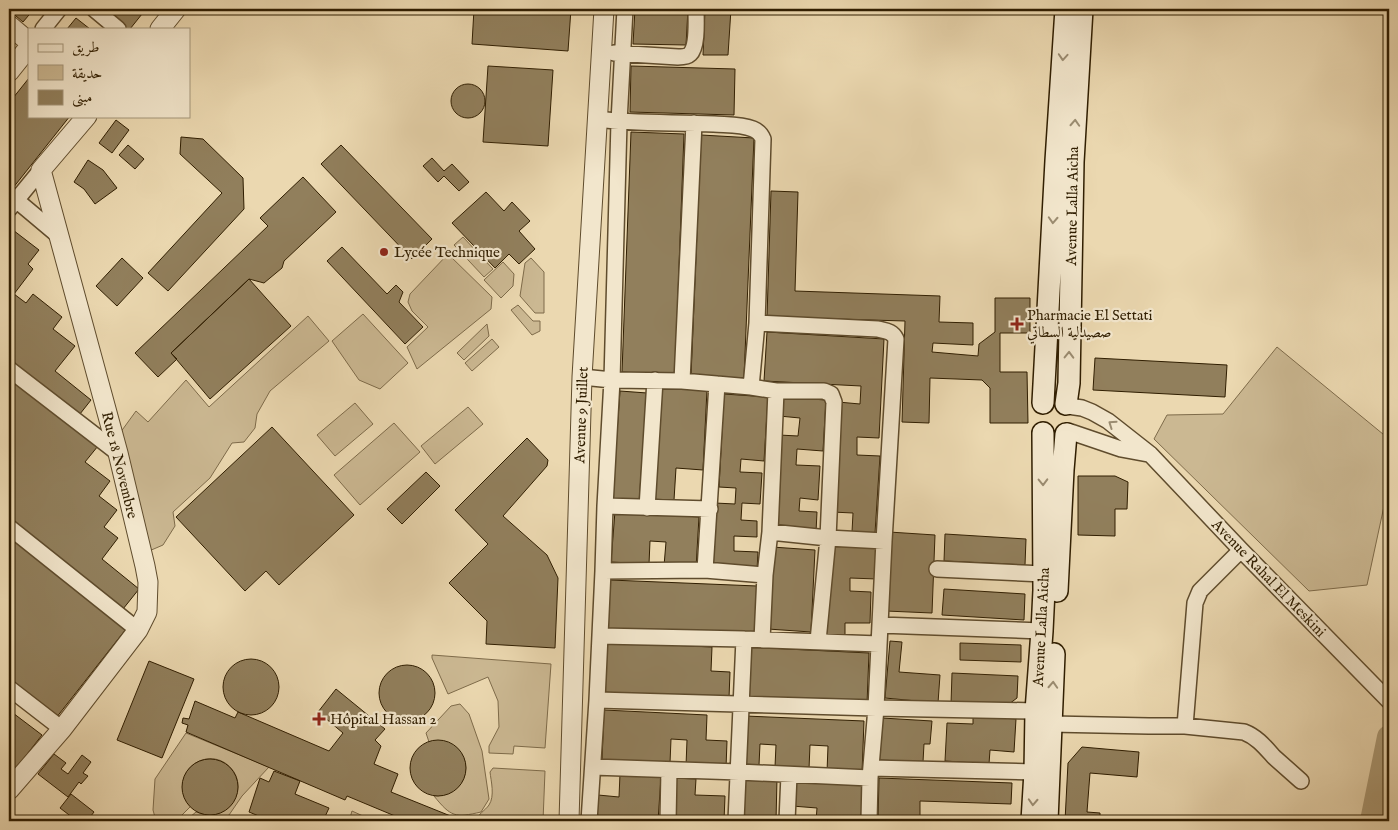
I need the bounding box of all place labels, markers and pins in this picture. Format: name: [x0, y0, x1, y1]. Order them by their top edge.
place label: Lycée Technique: [394, 243, 500, 262]
marker: Lycée Technique: [378, 246, 390, 258]
place label: Pharmacie El Settati صصيدلية السطاتي: [1027, 306, 1153, 344]
marker: Pharmacie El Settati صصيدلية السطاتي: [1011, 318, 1023, 330]
place label: Hôpital Hassan 2: [330, 710, 436, 729]
marker: Hôpital Hassan 2: [312, 712, 326, 726]

